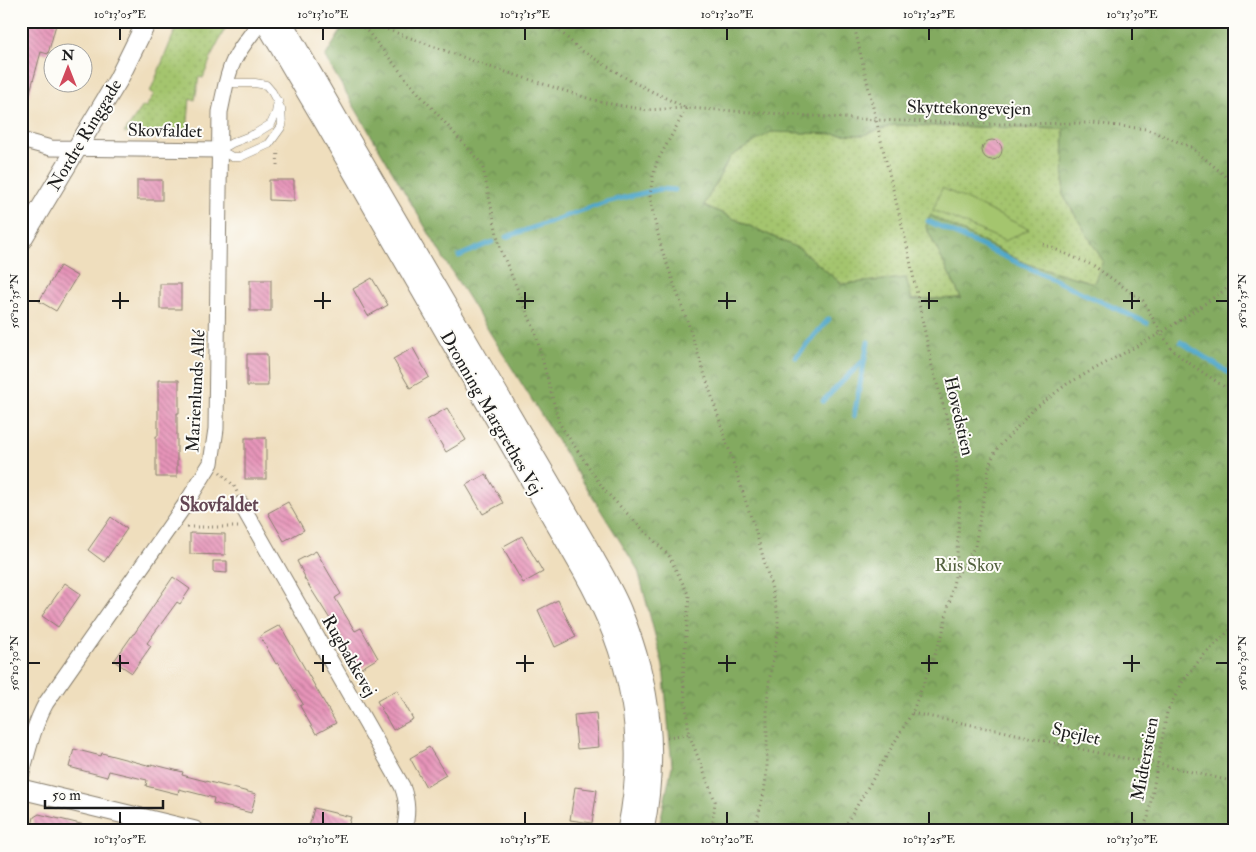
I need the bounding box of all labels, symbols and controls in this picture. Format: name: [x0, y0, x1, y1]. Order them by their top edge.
text: 10°13'05"E: [94, 7, 146, 22]
text: 10°13'10"E: [298, 7, 349, 22]
text: 10°13'15"E: [500, 7, 550, 22]
text: 10°13'20"E: [701, 7, 754, 22]
text: 10°13'25"E: [903, 7, 955, 22]
text: 10°13'30"E: [1106, 7, 1158, 22]
north arrow: [42, 42, 92, 92]
text: N: [61, 47, 75, 64]
street label: Nordre Ringgade: [43, 75, 128, 195]
street label: Skyttekongevejen: [907, 95, 1031, 121]
street label: Skovfaldet: [128, 119, 203, 143]
text: 56°10'35"N: [7, 273, 22, 328]
text: 56°10'35"N: [1235, 273, 1250, 328]
street label: Dronning Margrethes Vej: [435, 327, 547, 499]
street label: Marienlunds Allé: [181, 329, 211, 453]
street label: Hovedstien: [939, 374, 979, 458]
district label: Skovfaldet: [180, 493, 259, 517]
park label: Riis Skov: [935, 554, 1002, 577]
street label: Rugbakkevej: [316, 611, 382, 701]
text: 56°10'30"N: [7, 635, 22, 691]
text: 56°10'30"N: [1235, 635, 1250, 691]
street label: Midterstien: [1126, 715, 1164, 803]
street label: Spejlet: [1050, 717, 1102, 751]
scale bar: [45, 777, 162, 809]
text: 50 m: [52, 786, 81, 805]
text: 10°13'05"E: [94, 832, 146, 847]
text: 10°13'10"E: [298, 832, 349, 847]
text: 10°13'15"E: [500, 832, 550, 847]
text: 10°13'20"E: [701, 832, 754, 847]
text: 10°13'25"E: [903, 832, 955, 847]
text: 10°13'30"E: [1106, 832, 1158, 847]

